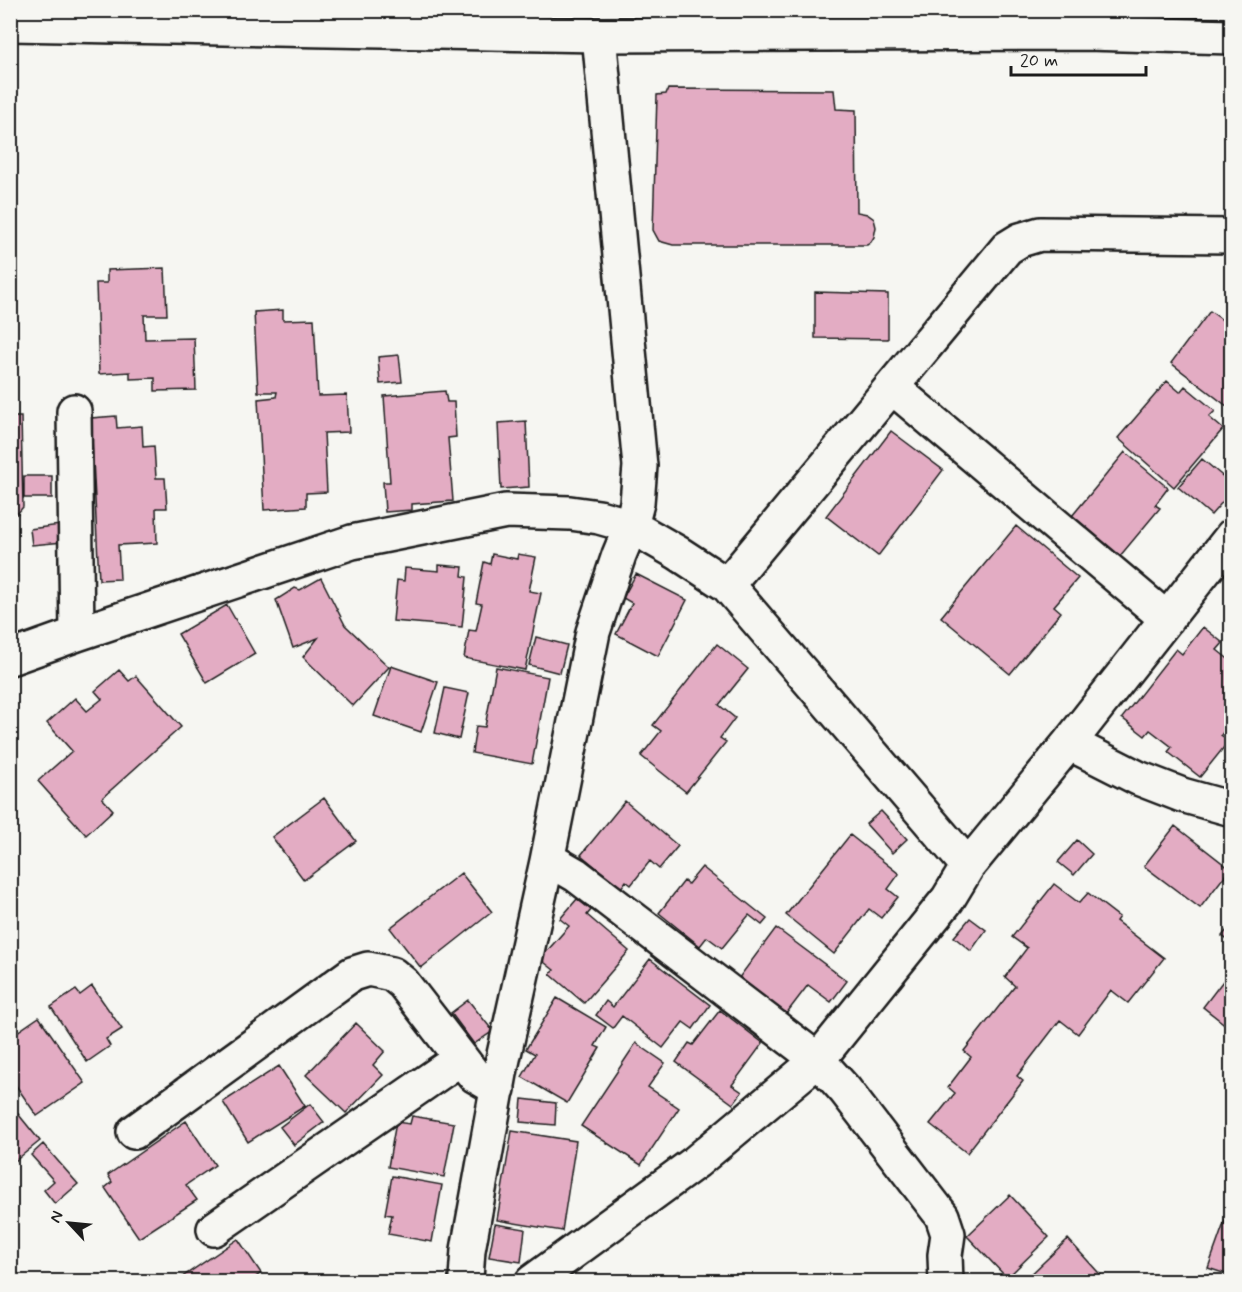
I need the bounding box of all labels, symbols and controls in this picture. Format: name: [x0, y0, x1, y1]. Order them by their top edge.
scale bar: [1011, 39, 1146, 77]
text: 20 m: [1020, 49, 1058, 73]
north arrow: [39, 1193, 99, 1253]
text: N: [45, 1208, 69, 1226]

